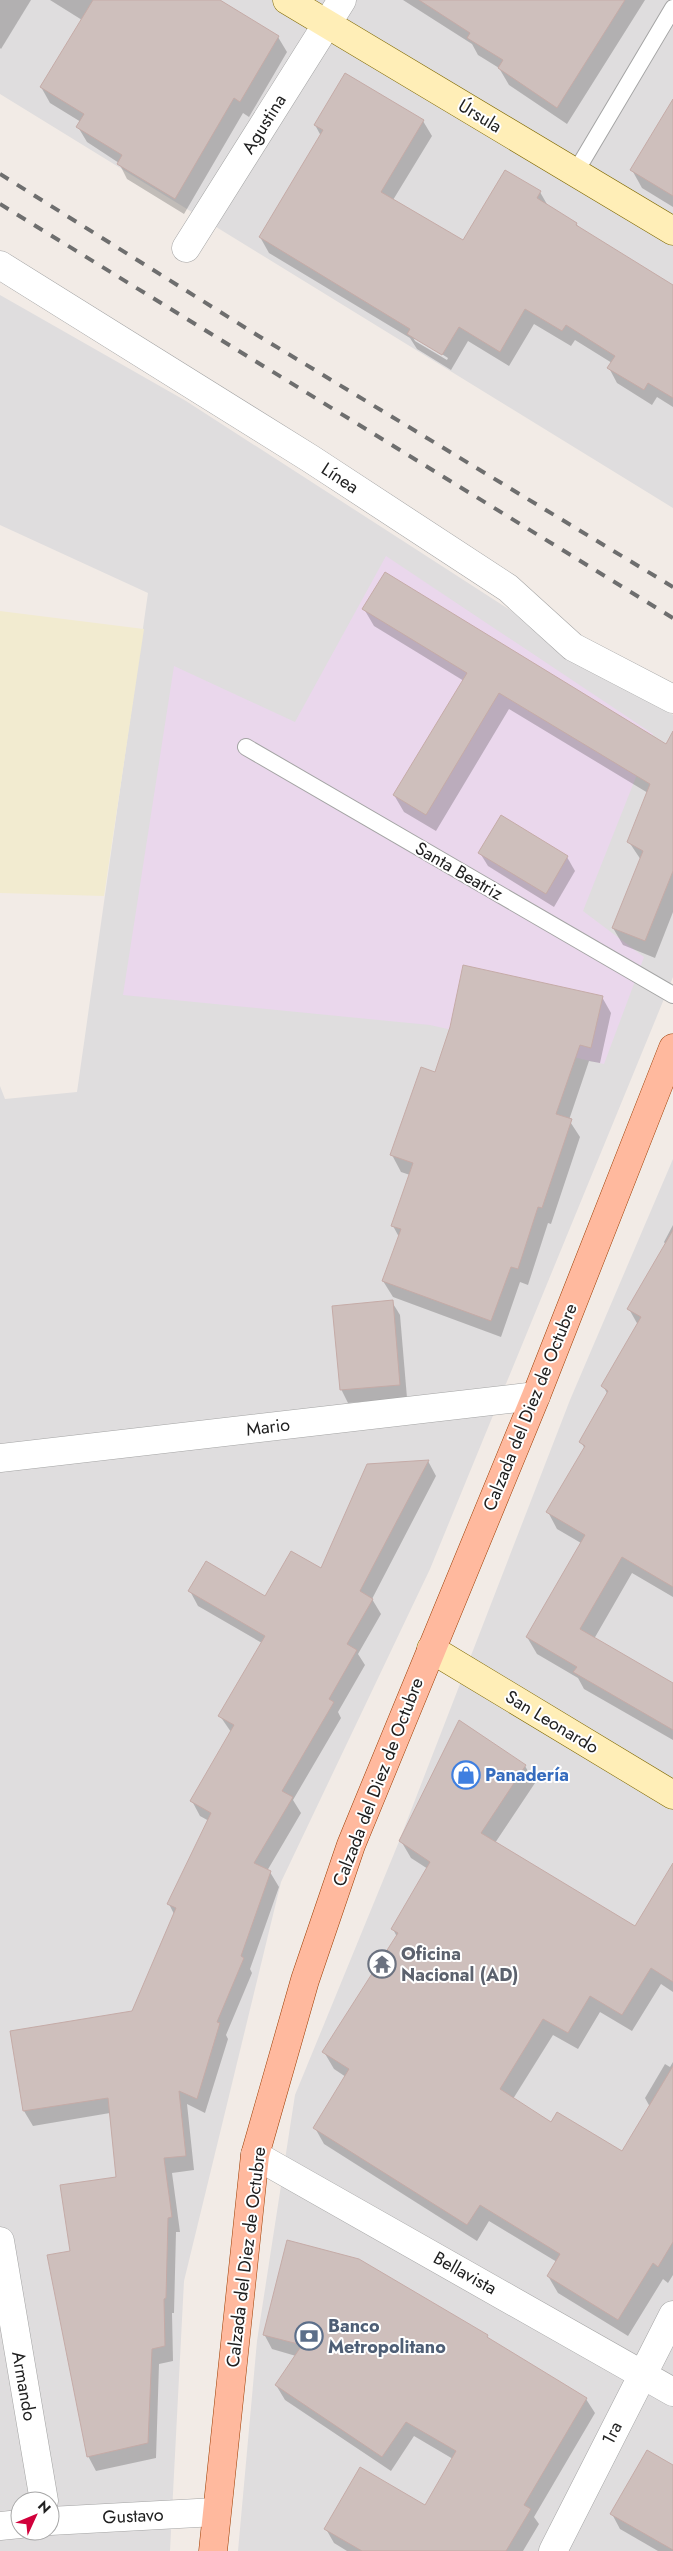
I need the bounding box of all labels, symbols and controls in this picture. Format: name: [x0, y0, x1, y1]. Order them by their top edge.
street label: Agustina: [236, 89, 292, 159]
street label: Úrsula: [453, 93, 507, 139]
street label: Línea: [316, 456, 364, 500]
street label: Santa Beatriz: [410, 835, 508, 907]
street label: Calzada del Diez de Octubre: [476, 1299, 584, 1515]
street label: Mario: [245, 1411, 292, 1443]
street label: Calzada del Diez de Octubre: [326, 1674, 430, 1890]
street label: San Leonardo: [500, 1684, 604, 1760]
shop icon: Panadería: [451, 1760, 481, 1790]
place label: Panadería: [485, 1762, 569, 1788]
place label: Oficina Nacional (AD): [401, 1941, 519, 1988]
temple icon: Oficina Nacional (AD): [367, 1949, 397, 1979]
street label: Calzada del Diez de Octubre: [220, 2145, 272, 2369]
street label: Bellavista: [429, 2245, 501, 2301]
place label: Banco Metropolitano: [328, 2313, 446, 2360]
bank icon: Banco Metropolitano: [294, 2321, 324, 2351]
street label: Armando: [5, 2349, 43, 2423]
street label: 1ra: [595, 2417, 629, 2449]
north arrow: [10, 2491, 60, 2541]
text: N: [33, 2496, 55, 2518]
street label: Gustavo: [102, 2501, 164, 2531]

